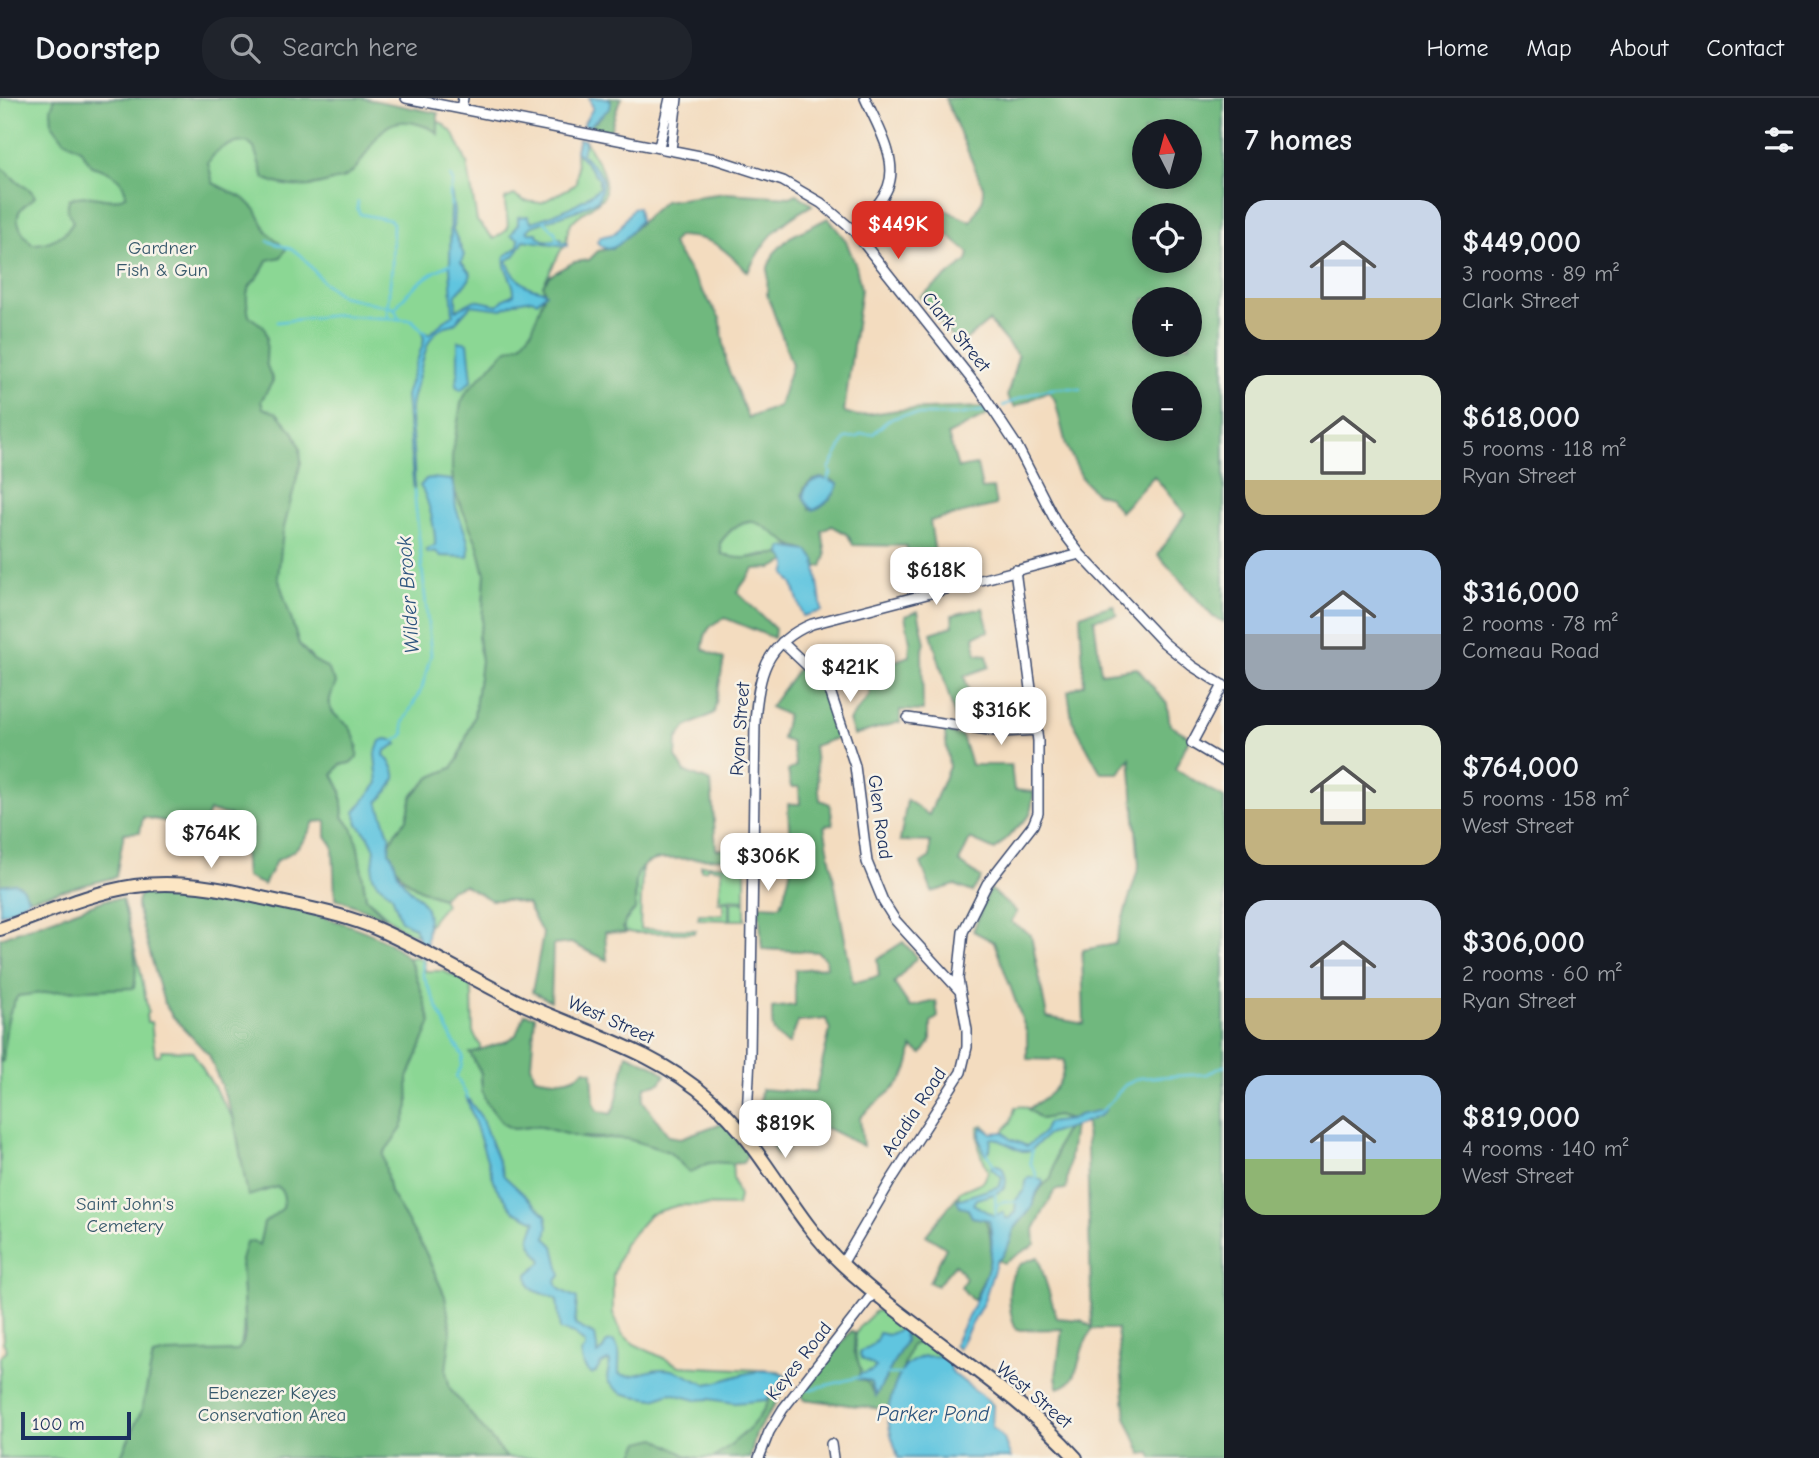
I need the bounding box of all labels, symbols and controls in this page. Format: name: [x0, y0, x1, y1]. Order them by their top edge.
search box: [202, 17, 692, 80]
text: Doorstep: [35, 29, 160, 67]
icon: search: [226, 29, 264, 67]
text: Search here: [282, 33, 418, 63]
text: Home: [1427, 34, 1488, 62]
text: Map: [1526, 34, 1572, 62]
text: About: [1610, 34, 1668, 62]
text: Contact: [1706, 34, 1784, 62]
north arrow: [1132, 119, 1202, 189]
map controls: [1132, 119, 1202, 441]
icon: filters: [1760, 121, 1798, 159]
text: 7 homes: [1245, 123, 1352, 158]
pin: $449K: [849, 202, 947, 261]
button: locate: [1132, 203, 1202, 273]
text: $449K: [868, 210, 928, 237]
text: $449,000: [1462, 225, 1581, 260]
icon: home: [1301, 228, 1385, 312]
park label: Gardner Fish & Gun: [116, 237, 208, 281]
text: 3 rooms · 89 m²: [1462, 260, 1619, 287]
button: +: [1132, 287, 1202, 357]
text: Clark Street: [1462, 287, 1579, 314]
street label: Clark Street: [917, 288, 995, 377]
button: −: [1132, 371, 1202, 441]
text: $618,000: [1462, 400, 1580, 435]
icon: home: [1301, 403, 1385, 487]
text: 5 rooms · 118 m²: [1462, 435, 1626, 462]
text: Ryan Street: [1462, 462, 1576, 489]
water label: Wilder Brook: [392, 535, 424, 655]
pin: $618K: [887, 547, 985, 607]
text: $618K: [906, 556, 966, 583]
text: $316,000: [1462, 575, 1580, 610]
icon: home: [1301, 578, 1385, 662]
text: 2 rooms · 78 m²: [1462, 610, 1618, 637]
text: Comeau Road: [1462, 637, 1600, 664]
pin: $421K: [801, 644, 899, 704]
text: $421K: [821, 653, 879, 680]
street label: Ryan Street: [726, 681, 754, 777]
pin: $316K: [952, 688, 1050, 747]
text: $316K: [971, 696, 1031, 723]
text: $764,000: [1462, 750, 1579, 785]
icon: home: [1301, 753, 1385, 837]
street label: Glen Road: [863, 773, 897, 861]
text: 5 rooms · 158 m²: [1462, 785, 1629, 812]
pin: $764K: [162, 810, 260, 870]
text: West Street: [1462, 812, 1573, 839]
text: $764K: [182, 819, 241, 846]
pin: $306K: [719, 834, 817, 893]
text: $306K: [736, 842, 800, 869]
text: $306,000: [1462, 925, 1585, 960]
icon: home: [1301, 928, 1385, 1012]
text: 2 rooms · 60 m²: [1462, 960, 1622, 987]
text: Ryan Street: [1462, 987, 1576, 1014]
street label: West Street: [565, 991, 658, 1049]
street label: Acadia Road: [877, 1063, 951, 1161]
pin: $819K: [736, 1100, 834, 1160]
text: $819,000: [1462, 1100, 1580, 1135]
icon: home: [1301, 1103, 1385, 1187]
text: $819K: [755, 1109, 815, 1136]
text: 4 rooms · 140 m²: [1462, 1135, 1629, 1162]
text: West Street: [1462, 1162, 1573, 1189]
park label: Saint John's Cemetery: [76, 1193, 174, 1237]
street label: Keyes Road: [762, 1318, 836, 1404]
street label: West Street: [992, 1357, 1077, 1433]
park label: Ebenezer Keyes Conservation Area: [198, 1382, 346, 1426]
water label: Parker Pond: [877, 1402, 990, 1426]
scale bar: [21, 1409, 131, 1441]
text: 100 m: [32, 1413, 85, 1435]

